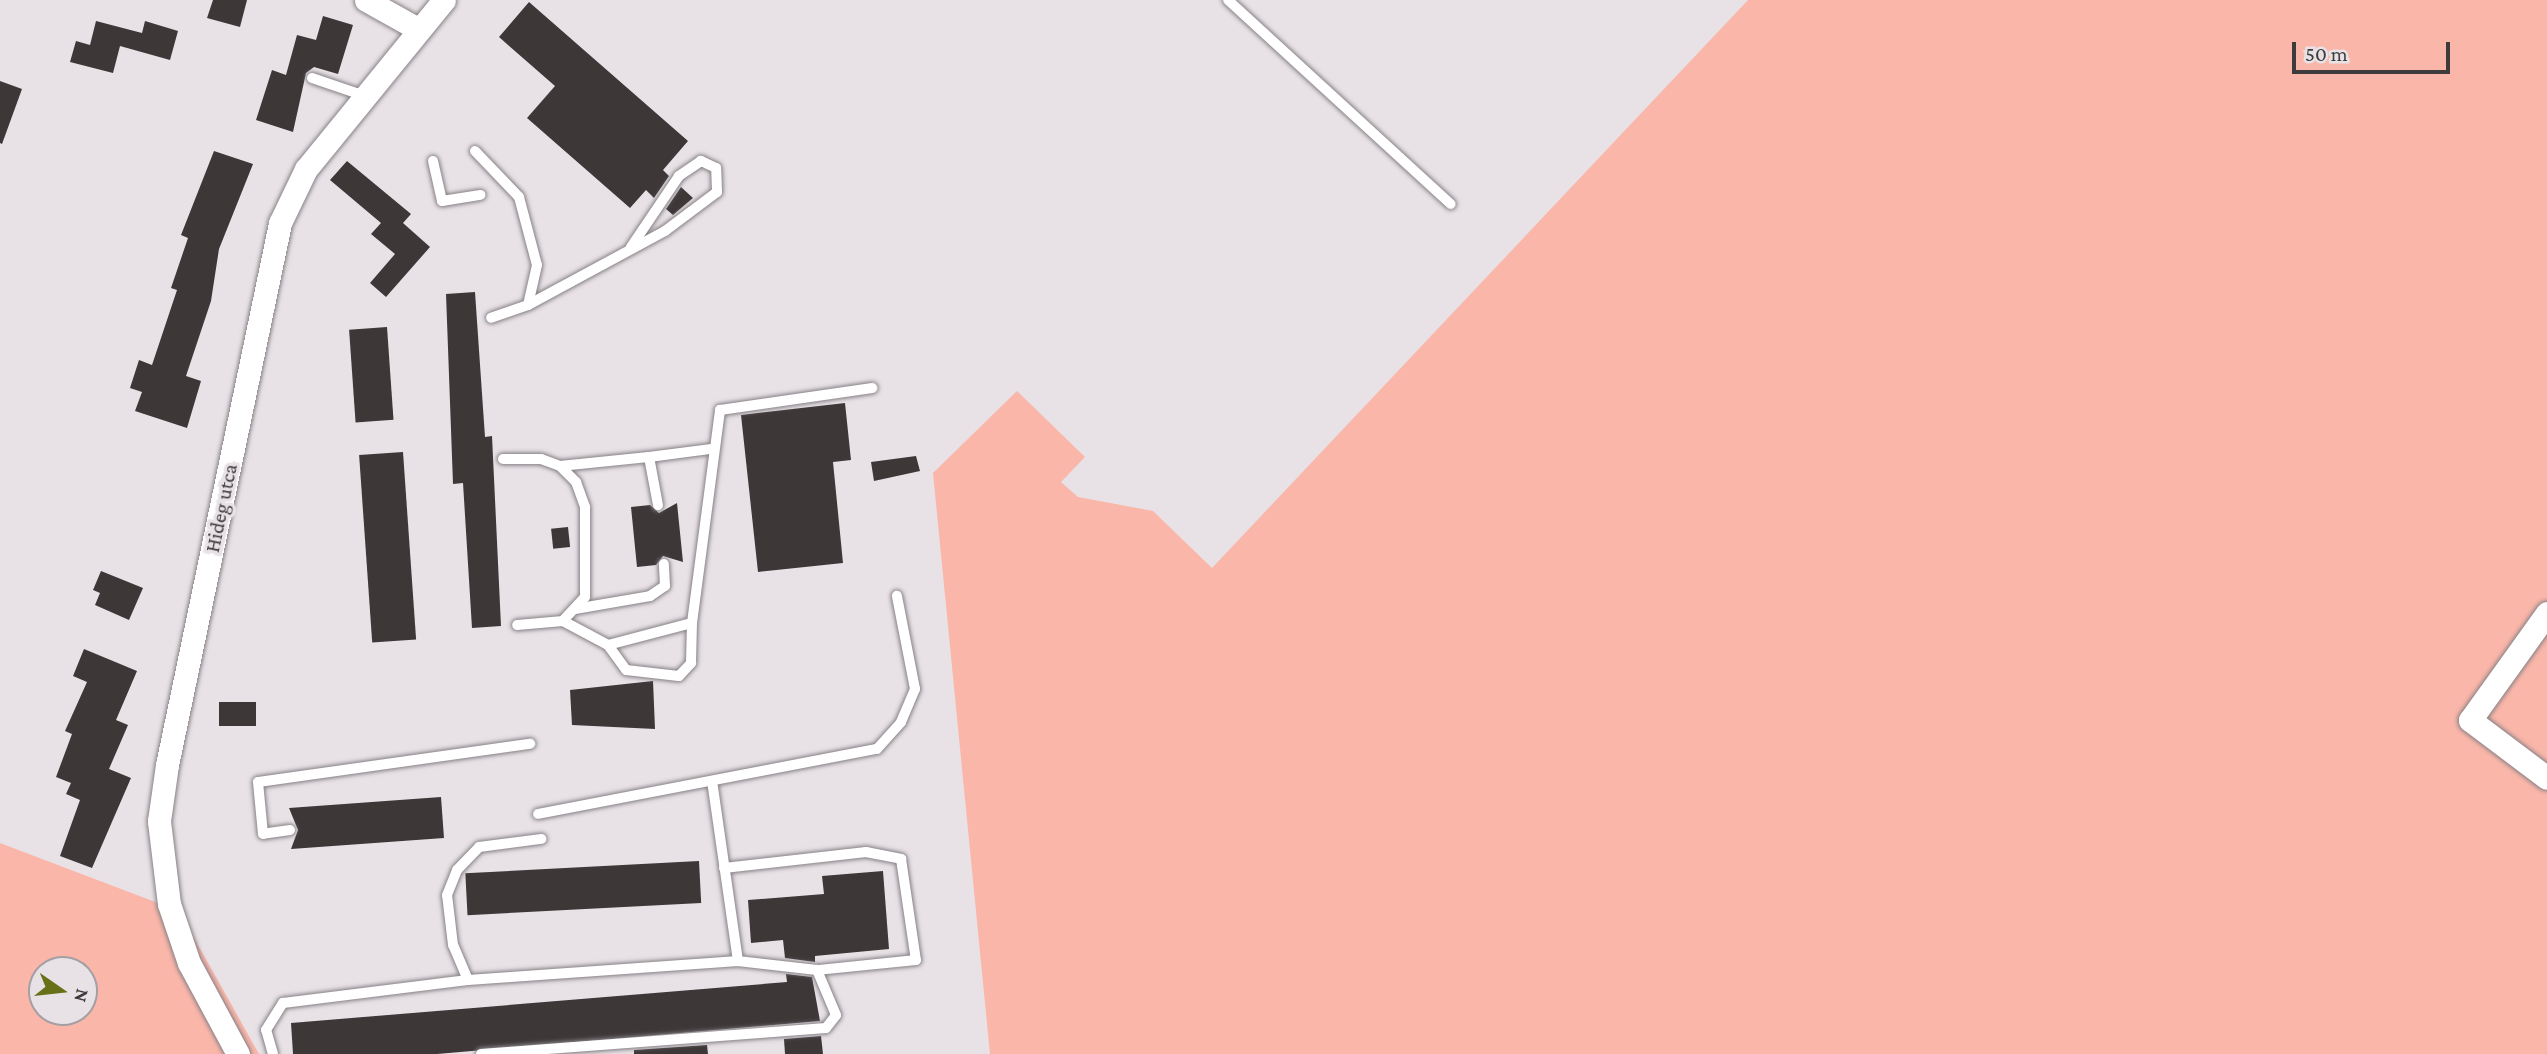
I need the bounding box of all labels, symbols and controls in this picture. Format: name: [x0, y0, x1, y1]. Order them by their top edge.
scale bar: [2295, 28, 2452, 72]
text: 50 m: [2305, 42, 2348, 66]
street label: Hideg utca: [199, 461, 243, 555]
north arrow: [28, 956, 98, 1026]
text: N: [70, 987, 94, 1005]

